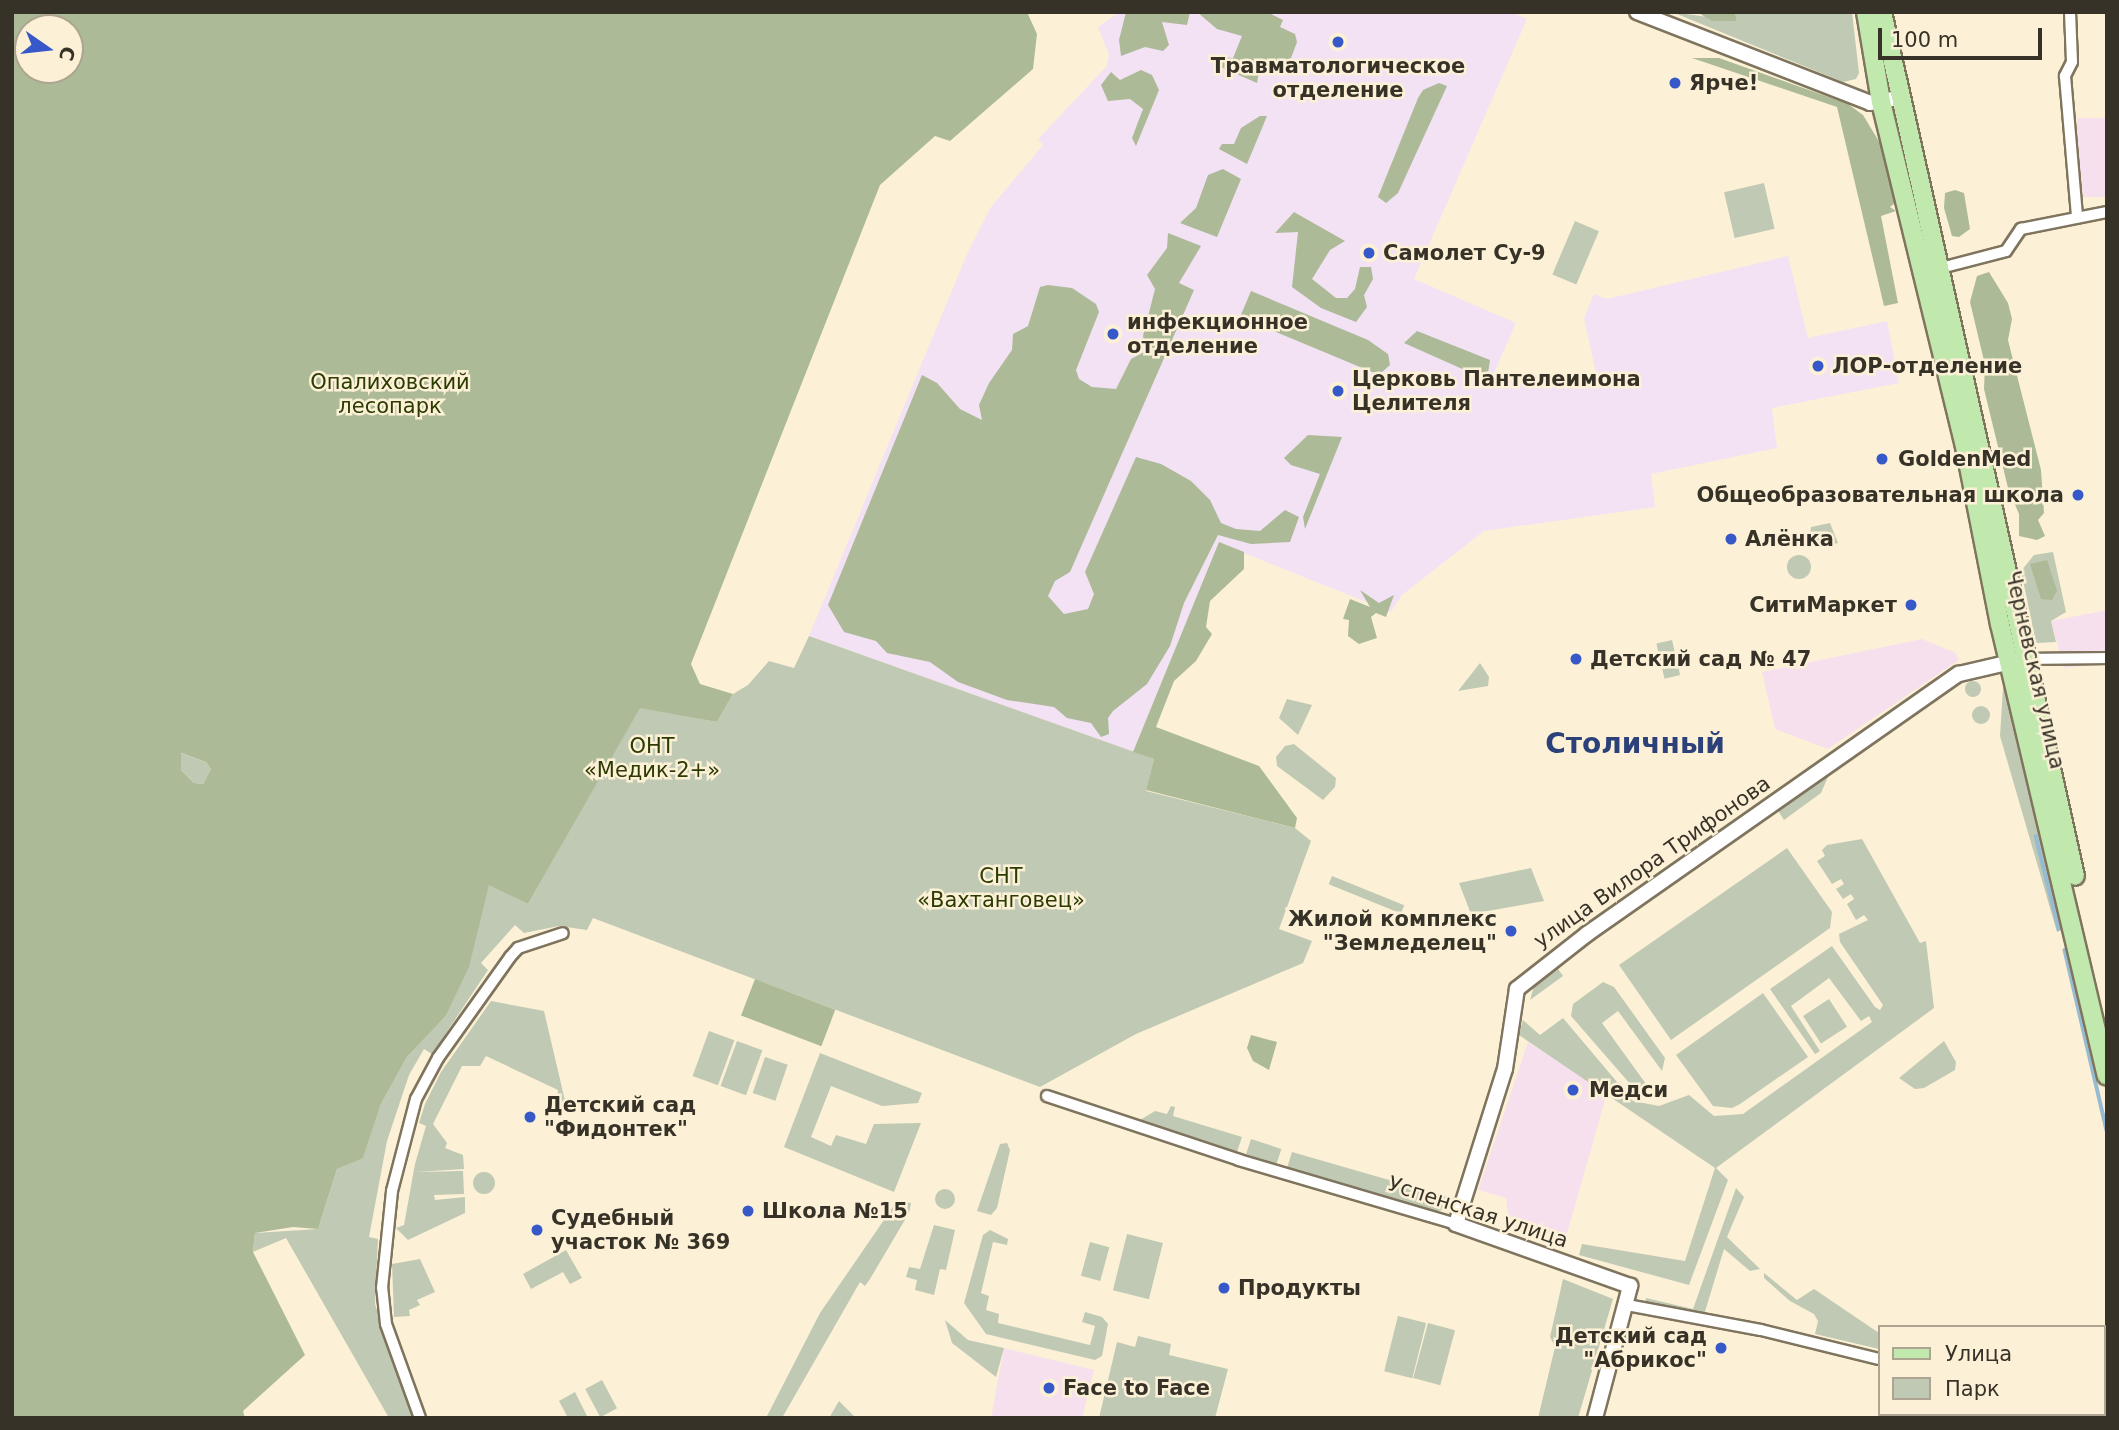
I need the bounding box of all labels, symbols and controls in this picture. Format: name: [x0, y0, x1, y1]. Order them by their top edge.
north arrow: [14, 14, 84, 84]
scale bar: [1881, 14, 2046, 58]
text: 100 m: [1891, 28, 1958, 52]
marker: Травматологическое отделение: [1330, 34, 1346, 50]
text: С: [55, 44, 80, 63]
place label: Травматологическое отделение: [1211, 53, 1465, 103]
place label: Ярче!: [1689, 70, 1758, 96]
marker: Ярче!: [1667, 75, 1683, 91]
place label: Самолет Су-9: [1383, 240, 1546, 266]
marker: Самолет Су-9: [1361, 245, 1377, 261]
place label: инфекционное отделение: [1127, 309, 1308, 359]
marker: инфекционное отделение: [1105, 326, 1121, 342]
place label: ЛОР-отделение: [1832, 353, 2022, 379]
marker: ЛОР-отделение: [1810, 358, 1826, 374]
place label: Церковь Пантелеимона Целителя: [1352, 366, 1641, 416]
park label: Опалиховский лесопарк: [310, 369, 470, 419]
marker: Церковь Пантелеимона Целителя: [1330, 383, 1346, 399]
place label: GoldenMed: [1898, 446, 2031, 472]
marker: GoldenMed: [1872, 449, 1892, 469]
place label: Общеобразовательная школа: [1697, 482, 2064, 508]
marker: Общеобразовательная школа: [2070, 487, 2086, 503]
place label: Алёнка: [1745, 526, 1834, 552]
marker: Алёнка: [1723, 531, 1739, 547]
street label: Черневская улица: [2000, 568, 2070, 772]
place label: СитиМаркет: [1749, 592, 1897, 618]
marker: СитиМаркет: [1903, 597, 1919, 613]
place label: Детский сад № 47: [1590, 646, 1811, 672]
marker: Детский сад № 47: [1568, 651, 1584, 667]
district label: Столичный: [1545, 727, 1725, 761]
park label: ОНТ «Медик-2+»: [584, 733, 720, 783]
street label: улица Вилора Трифонова: [1529, 771, 1775, 953]
park label: СНТ «Вахтанговец»: [917, 863, 1085, 913]
place label: Жилой комплекс "Земледелец": [1288, 906, 1497, 956]
marker: Жилой комплекс "Земледелец": [1503, 923, 1519, 939]
place label: Медси: [1589, 1077, 1668, 1103]
marker: Медси: [1563, 1080, 1583, 1100]
place label: Детский сад "Фидонтек": [544, 1092, 696, 1142]
marker: Детский сад "Фидонтек": [522, 1109, 538, 1125]
street label: Успенская улица: [1385, 1171, 1571, 1253]
place label: Школа №15: [762, 1198, 908, 1224]
marker: Школа №15: [740, 1203, 756, 1219]
place label: Судебный участок № 369: [551, 1205, 730, 1255]
marker: Судебный участок № 369: [529, 1222, 545, 1238]
place label: Продукты: [1238, 1275, 1361, 1301]
marker: Продукты: [1216, 1280, 1232, 1296]
place label: Детский сад "Абрикос": [1555, 1323, 1707, 1373]
legend: [1878, 1325, 2105, 1416]
marker: Детский сад "Абрикос": [1713, 1340, 1729, 1356]
text: Улица: [1945, 1342, 2012, 1366]
place label: Face to Face: [1063, 1375, 1210, 1401]
text: Парк: [1945, 1377, 2000, 1401]
marker: Face to Face: [1041, 1380, 1057, 1396]

